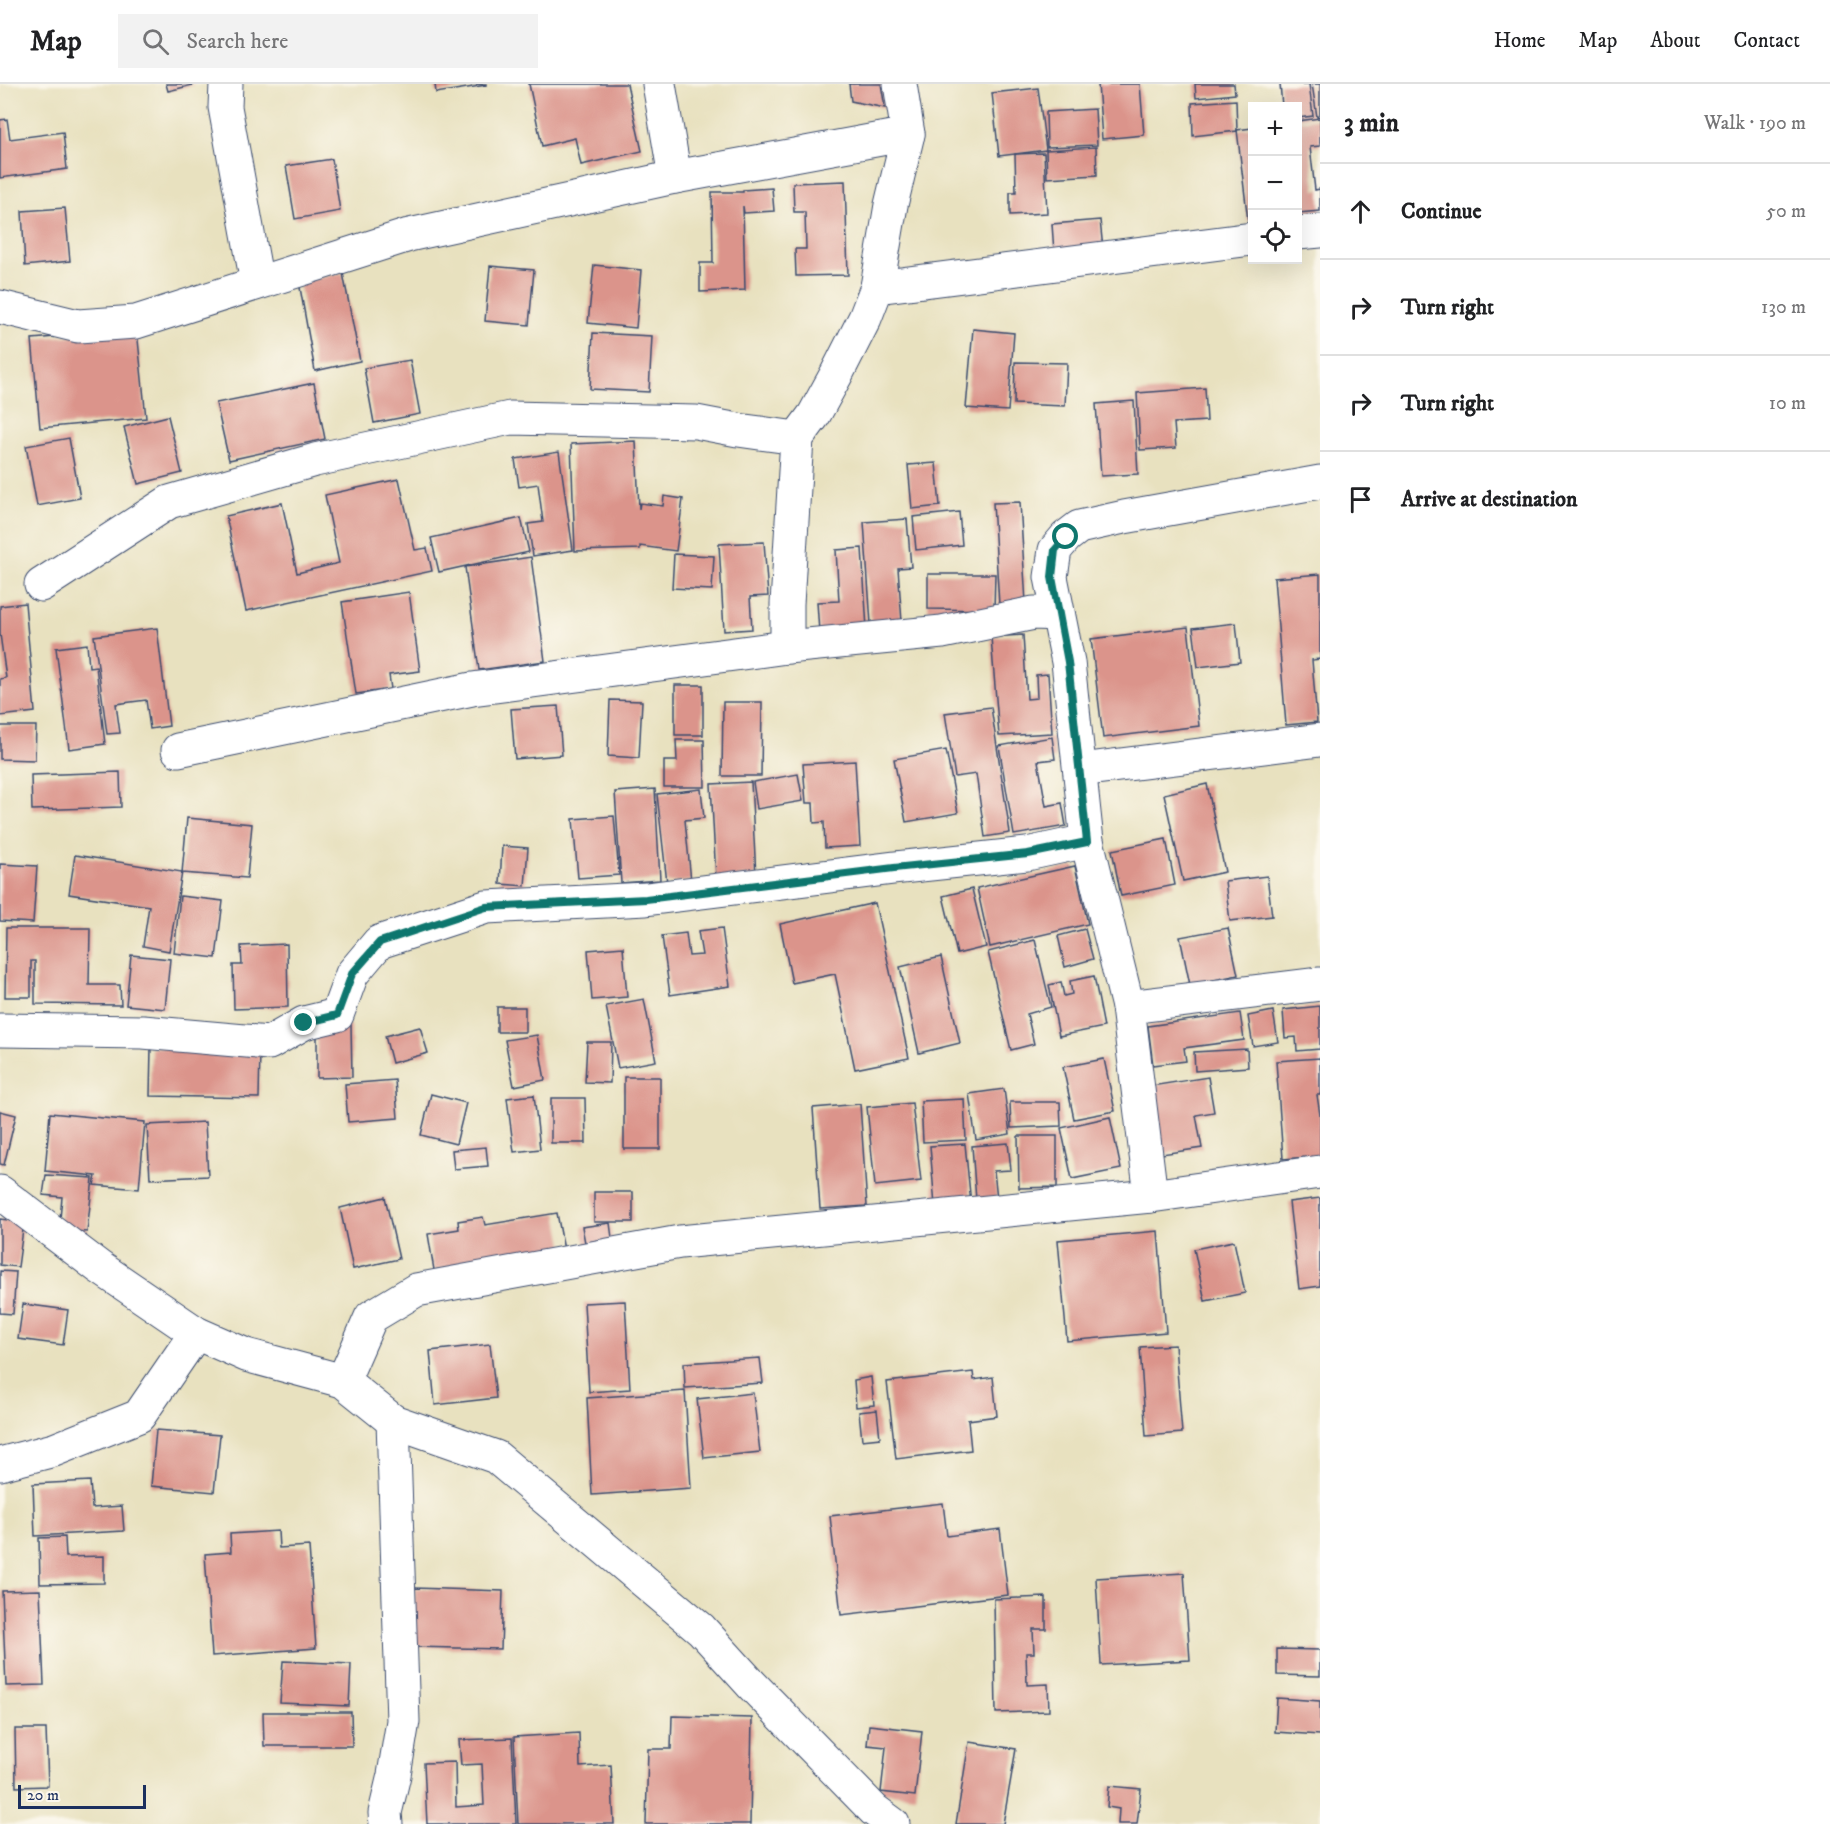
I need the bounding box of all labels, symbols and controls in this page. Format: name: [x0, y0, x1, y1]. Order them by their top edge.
search box: [118, 14, 538, 68]
text: Map: [30, 24, 82, 59]
icon: search: [139, 25, 172, 58]
text: Search here: [187, 28, 288, 55]
text: Home: [1494, 28, 1546, 54]
text: Map: [1579, 28, 1617, 54]
text: About: [1650, 28, 1701, 54]
text: Contact: [1734, 28, 1800, 54]
map controls: [1248, 102, 1302, 264]
button: +: [1248, 102, 1302, 156]
text: 3 min: [1344, 107, 1399, 140]
text: Walk · 190 m: [1704, 111, 1806, 136]
button: −: [1248, 156, 1302, 210]
icon: ahead: [1344, 195, 1377, 228]
text: Continue: [1401, 198, 1482, 225]
text: 50 m: [1766, 199, 1806, 224]
button: locate: [1248, 210, 1302, 264]
icon: right: [1344, 291, 1377, 324]
text: Turn right: [1401, 294, 1494, 321]
text: 130 m: [1761, 295, 1806, 320]
icon: right: [1344, 387, 1377, 420]
text: Turn right: [1401, 390, 1494, 417]
text: 10 m: [1769, 391, 1806, 416]
icon: arrive: [1344, 483, 1377, 516]
text: Arrive at destination: [1401, 486, 1578, 513]
route start: [1052, 523, 1078, 549]
route end: [290, 1009, 316, 1035]
scale bar: [18, 1782, 146, 1810]
text: 20 m: [27, 1785, 59, 1805]

